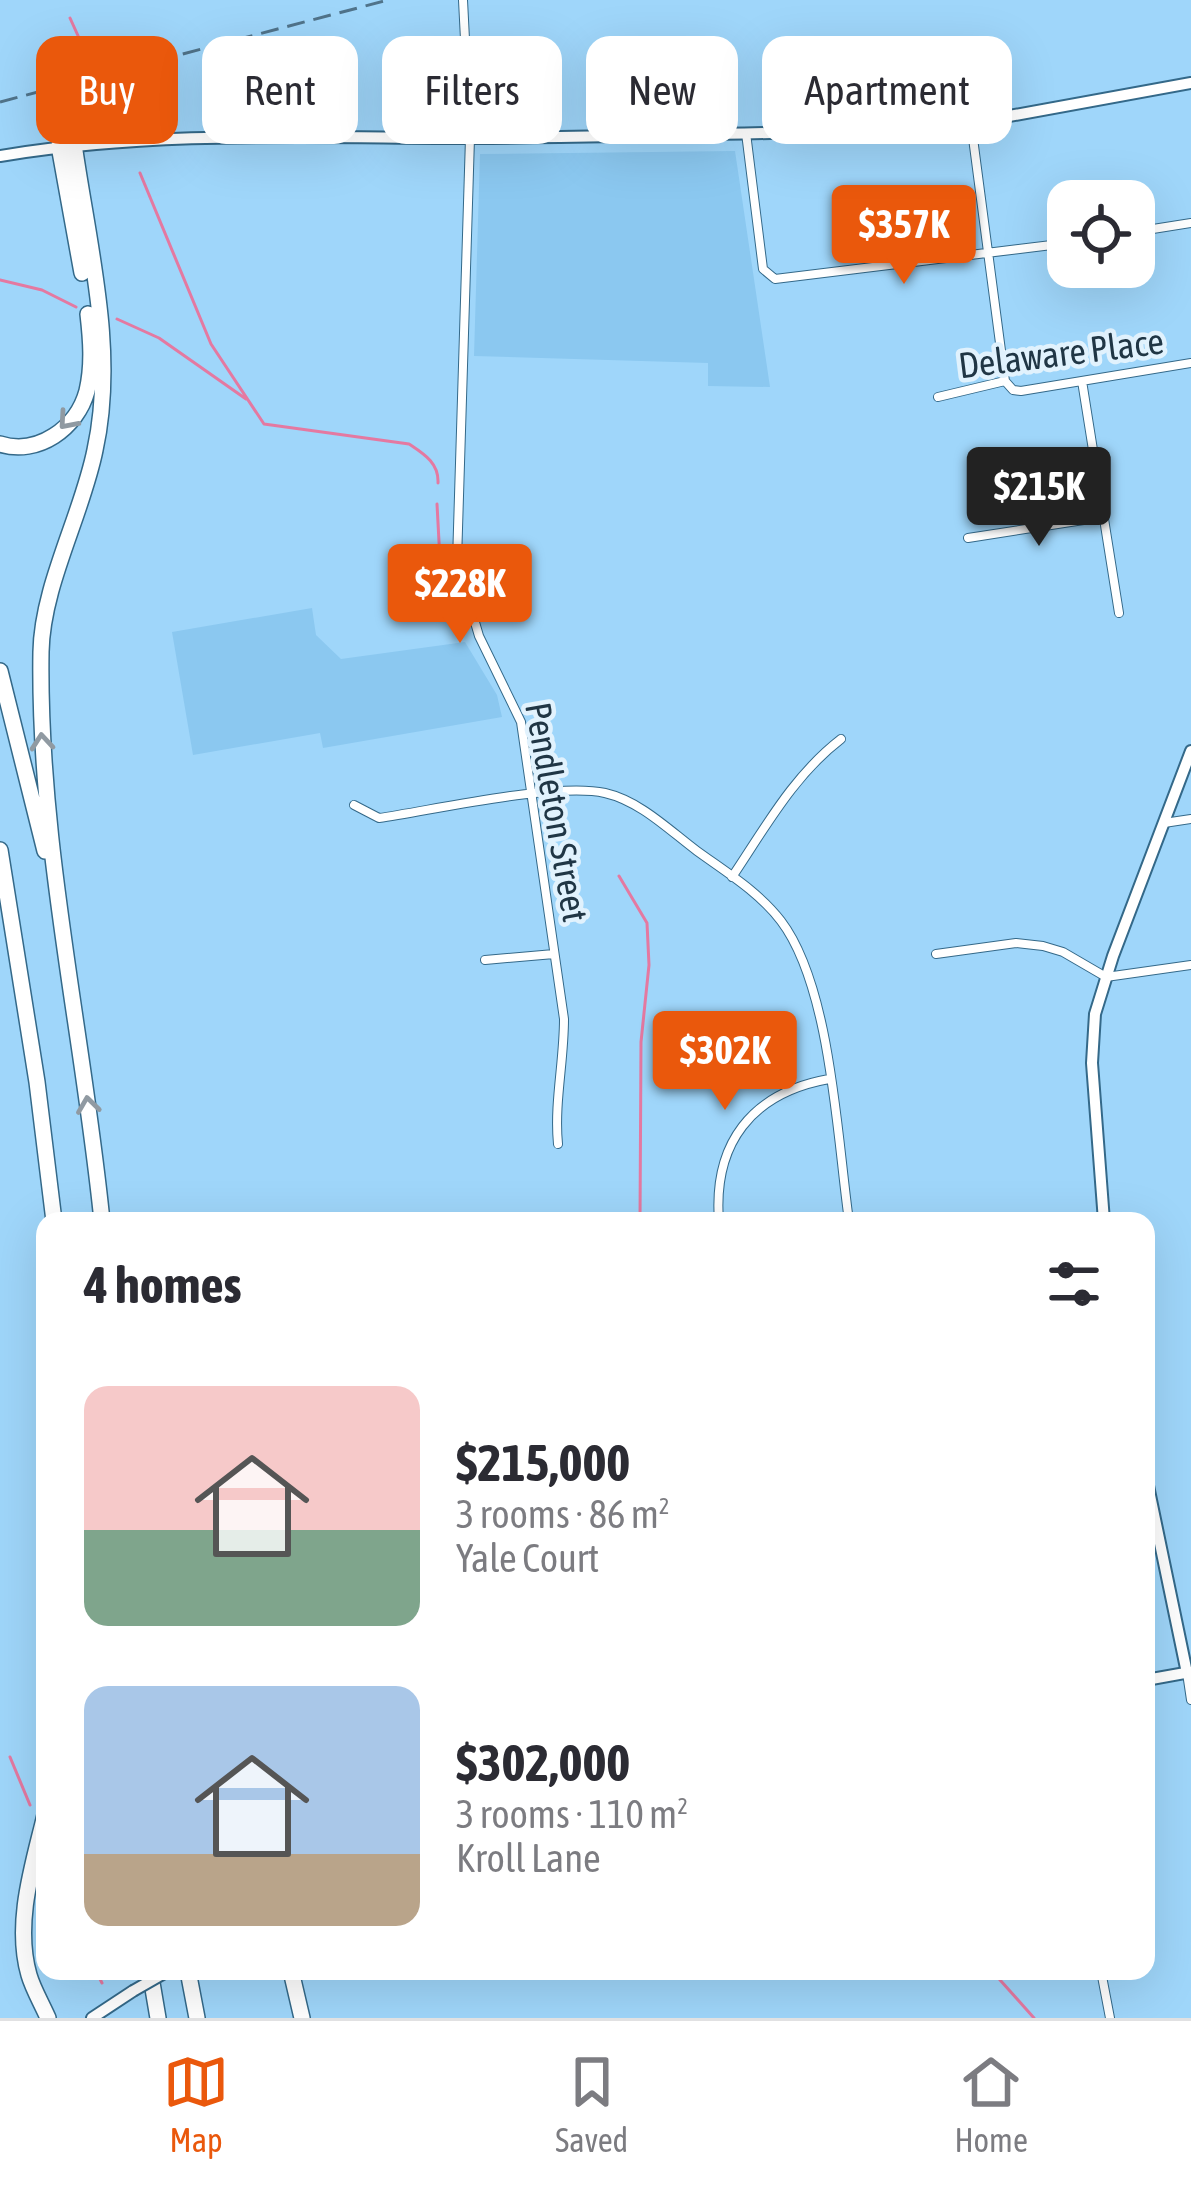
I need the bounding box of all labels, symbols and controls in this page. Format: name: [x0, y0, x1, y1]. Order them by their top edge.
chip: Buy: [36, 36, 178, 144]
chip: Rent: [202, 36, 358, 144]
chip: Filters: [382, 36, 562, 144]
chip: New: [586, 36, 738, 144]
chip: Apartment: [762, 36, 1012, 144]
map controls: [1047, 180, 1155, 288]
button: locate: [1047, 180, 1155, 288]
pin: $357K: [820, 185, 988, 287]
text: $357K: [859, 202, 949, 246]
street label: Delaware Place: [956, 320, 1166, 386]
one-way arrow: [59, 407, 81, 429]
pin: $215K: [955, 447, 1123, 549]
text: $215K: [994, 464, 1084, 508]
pin: $228K: [376, 544, 544, 646]
text: $228K: [415, 561, 505, 605]
street label: Pendleton Street: [517, 699, 597, 925]
one-way arrow: [30, 732, 55, 751]
pin: $302K: [641, 1011, 809, 1113]
text: $302K: [680, 1028, 770, 1072]
one-way arrow: [76, 1095, 101, 1115]
icon: filters: [1041, 1251, 1107, 1317]
text: 4 homes: [84, 1255, 242, 1314]
text: $215,000: [456, 1433, 630, 1492]
icon: home: [180, 1434, 324, 1578]
text: 3 rooms · 86 m²: [456, 1492, 670, 1536]
text: Yale Court: [456, 1536, 599, 1580]
text: $302,000: [456, 1733, 630, 1792]
icon: home: [180, 1734, 324, 1878]
text: 3 rooms · 110 m²: [456, 1792, 688, 1836]
text: Kroll Lane: [456, 1836, 601, 1880]
tab: Map: [163, 2049, 229, 2159]
tab: Saved: [555, 2049, 628, 2159]
tab: Home: [954, 2049, 1028, 2159]

